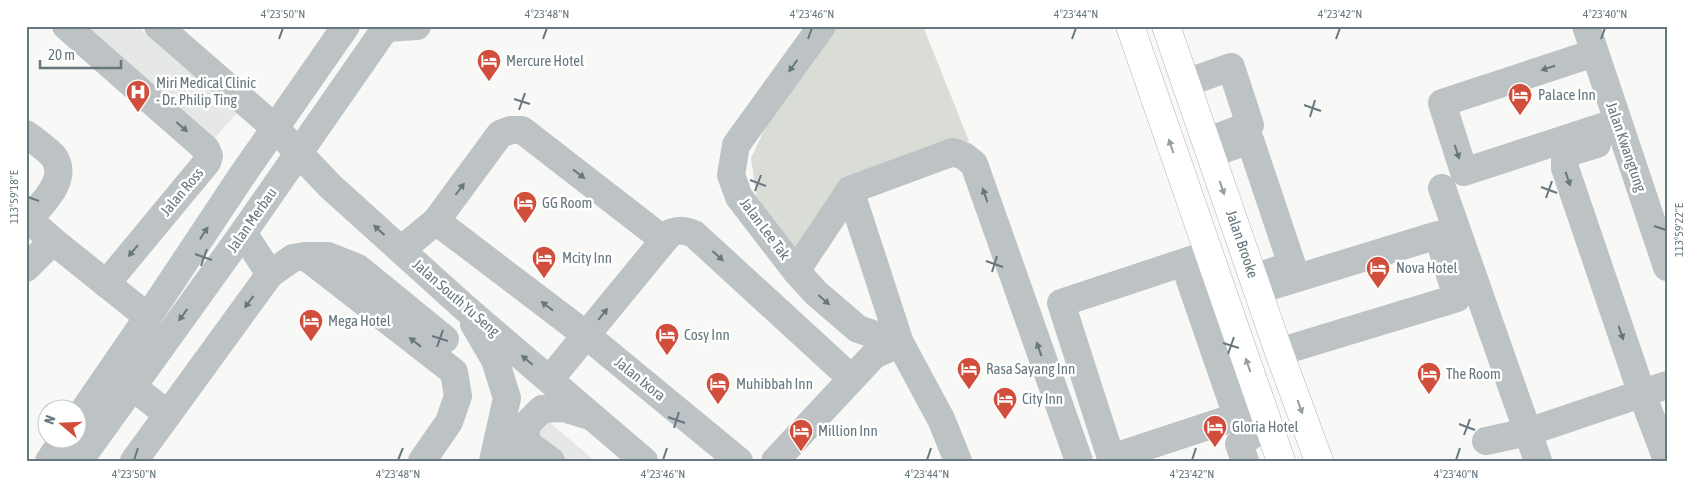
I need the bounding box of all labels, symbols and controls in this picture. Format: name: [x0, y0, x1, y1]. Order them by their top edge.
text: 4°23'50"N: [261, 7, 305, 21]
text: 4°23'48"N: [525, 7, 569, 21]
text: 4°23'46"N: [790, 7, 834, 21]
text: 4°23'44"N: [1054, 7, 1098, 21]
text: 4°23'42"N: [1318, 7, 1362, 21]
text: 4°23'40"N: [1583, 7, 1627, 21]
scale bar: [40, 38, 121, 70]
text: 20 m: [48, 46, 75, 63]
hotel icon: Mercure Hotel: [476, 48, 502, 82]
place label: Mercure Hotel: [506, 52, 584, 69]
one-way arrow: [788, 59, 798, 72]
one-way arrow: [1540, 65, 1555, 73]
place label: Miri Medical Clinic - Dr. Philip Ting: [156, 74, 256, 108]
hospital icon: Miri Medical Clinic - Dr. Philip Ting: [125, 79, 151, 113]
hotel icon: Palace Inn: [1507, 82, 1533, 116]
place label: Palace Inn: [1538, 86, 1596, 103]
street label: Jalan Kwangtung: [1603, 100, 1650, 194]
one-way arrow: [175, 122, 188, 133]
one-way arrow: [1167, 138, 1174, 153]
one-way arrow: [1454, 144, 1462, 159]
street label: Jalan Ross: [157, 164, 207, 219]
one-way arrow: [572, 169, 585, 180]
text: 113°59'18"E: [7, 170, 21, 224]
one-way arrow: [1565, 171, 1573, 186]
one-way arrow: [1218, 181, 1226, 196]
one-way arrow: [454, 183, 465, 196]
street label: Jalan Merbau: [223, 184, 280, 255]
one-way arrow: [981, 188, 989, 203]
hotel icon: GG Room: [512, 190, 538, 224]
place label: GG Room: [542, 194, 592, 211]
street label: Jalan Lee Tak: [737, 195, 794, 263]
text: 113°59'22"E: [1672, 203, 1686, 257]
street label: Jalan Brooke: [1223, 208, 1262, 280]
one-way arrow: [373, 224, 385, 236]
one-way arrow: [199, 226, 209, 239]
one-way arrow: [128, 244, 139, 257]
hotel icon: Mcity Inn: [531, 245, 557, 279]
place label: Mcity Inn: [562, 249, 612, 266]
one-way arrow: [711, 250, 724, 261]
street label: Jalan South Yu Seng: [410, 255, 503, 340]
hotel icon: Nova Hotel: [1365, 255, 1391, 289]
place label: Nova Hotel: [1396, 259, 1458, 276]
one-way arrow: [817, 294, 830, 305]
one-way arrow: [244, 295, 254, 309]
one-way arrow: [541, 300, 554, 311]
one-way arrow: [178, 308, 188, 322]
hotel icon: Mega Hotel: [298, 308, 324, 342]
one-way arrow: [598, 308, 609, 321]
place label: Mega Hotel: [328, 312, 391, 329]
hotel icon: Cosy Inn: [654, 322, 680, 356]
one-way arrow: [1618, 325, 1625, 340]
place label: Cosy Inn: [684, 326, 730, 343]
one-way arrow: [409, 336, 422, 347]
one-way arrow: [1035, 341, 1042, 356]
street label: Jalan Ixora: [612, 353, 669, 404]
one-way arrow: [522, 354, 534, 366]
hotel icon: Rasa Sayang Inn: [956, 356, 982, 390]
one-way arrow: [1244, 357, 1252, 372]
place label: Rasa Sayang Inn: [986, 360, 1075, 377]
hotel icon: The Room: [1416, 361, 1442, 395]
place label: The Room: [1446, 365, 1501, 382]
hotel icon: Muhibbah Inn: [705, 371, 731, 405]
place label: Muhibbah Inn: [736, 375, 813, 392]
hotel icon: City Inn: [992, 386, 1018, 420]
place label: City Inn: [1022, 390, 1063, 407]
north arrow: [38, 400, 88, 450]
one-way arrow: [1296, 400, 1304, 415]
text: N: [41, 413, 59, 426]
hotel icon: Gloria Hotel: [1202, 414, 1228, 448]
hotel icon: Million Inn: [788, 418, 814, 452]
place label: Gloria Hotel: [1232, 418, 1298, 435]
place label: Million Inn: [818, 422, 878, 439]
text: 4°23'50"N: [112, 467, 156, 481]
text: 4°23'48"N: [376, 467, 420, 481]
text: 4°23'46"N: [641, 467, 685, 481]
text: 4°23'44"N: [905, 467, 949, 481]
text: 4°23'42"N: [1170, 467, 1214, 481]
text: 4°23'40"N: [1434, 467, 1478, 481]

